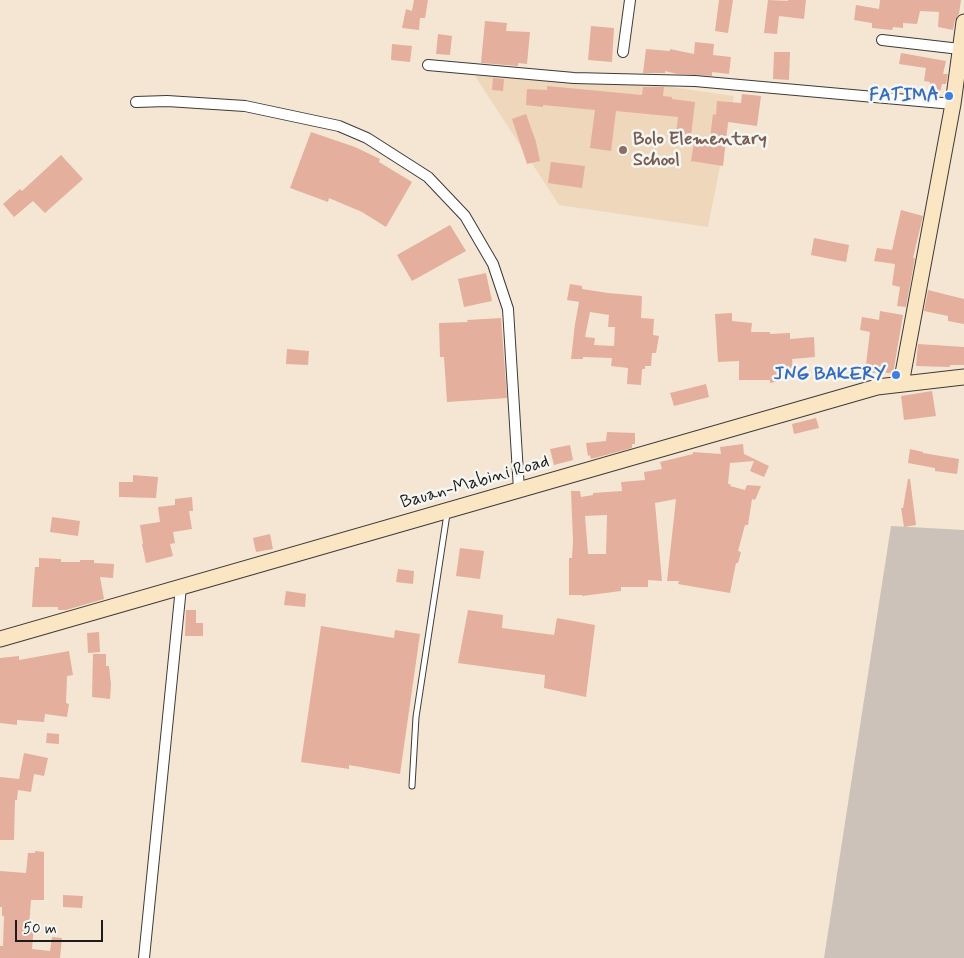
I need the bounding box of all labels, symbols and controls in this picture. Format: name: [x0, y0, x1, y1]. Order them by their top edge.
place label: FATIMA: [869, 85, 939, 107]
marker: FATIMA: [943, 90, 955, 102]
place label: Bolo Elementary School: [633, 129, 767, 172]
marker: Bolo Elementary School: [617, 144, 629, 156]
place label: JNG BAKERY: [774, 364, 886, 386]
marker: JNG BAKERY: [890, 369, 902, 381]
street label: Bauan-Mabini Road: [398, 451, 552, 515]
scale bar: [18, 910, 105, 942]
text: 50 m: [23, 919, 57, 939]

